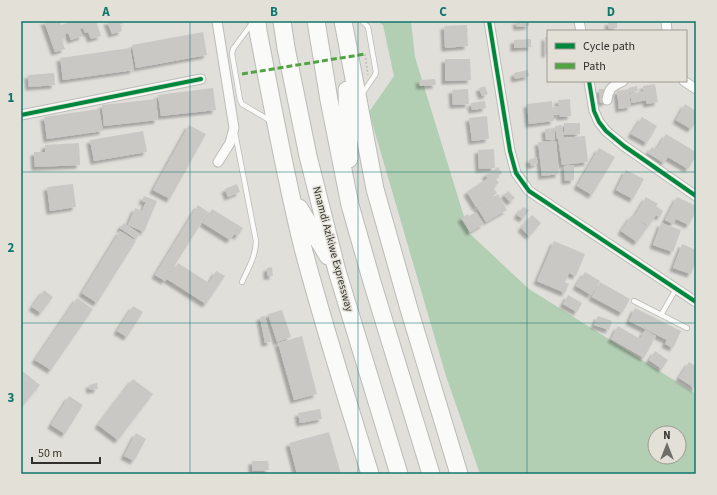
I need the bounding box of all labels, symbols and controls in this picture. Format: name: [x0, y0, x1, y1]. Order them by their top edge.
text: A: [101, 3, 110, 21]
text: B: [270, 3, 278, 21]
text: C: [439, 3, 447, 21]
text: D: [607, 3, 615, 21]
legend: [547, 30, 687, 82]
text: Cycle path: [583, 38, 635, 55]
text: Path: [583, 58, 606, 75]
text: 1: [8, 89, 15, 107]
street label: Nnamdi Azikiwe Expressway: [309, 185, 357, 313]
text: 2: [8, 239, 15, 257]
text: 3: [8, 389, 15, 407]
north arrow: [647, 425, 687, 465]
text: N: [663, 428, 671, 443]
scale bar: [32, 439, 100, 465]
text: 50 m: [38, 445, 62, 462]

